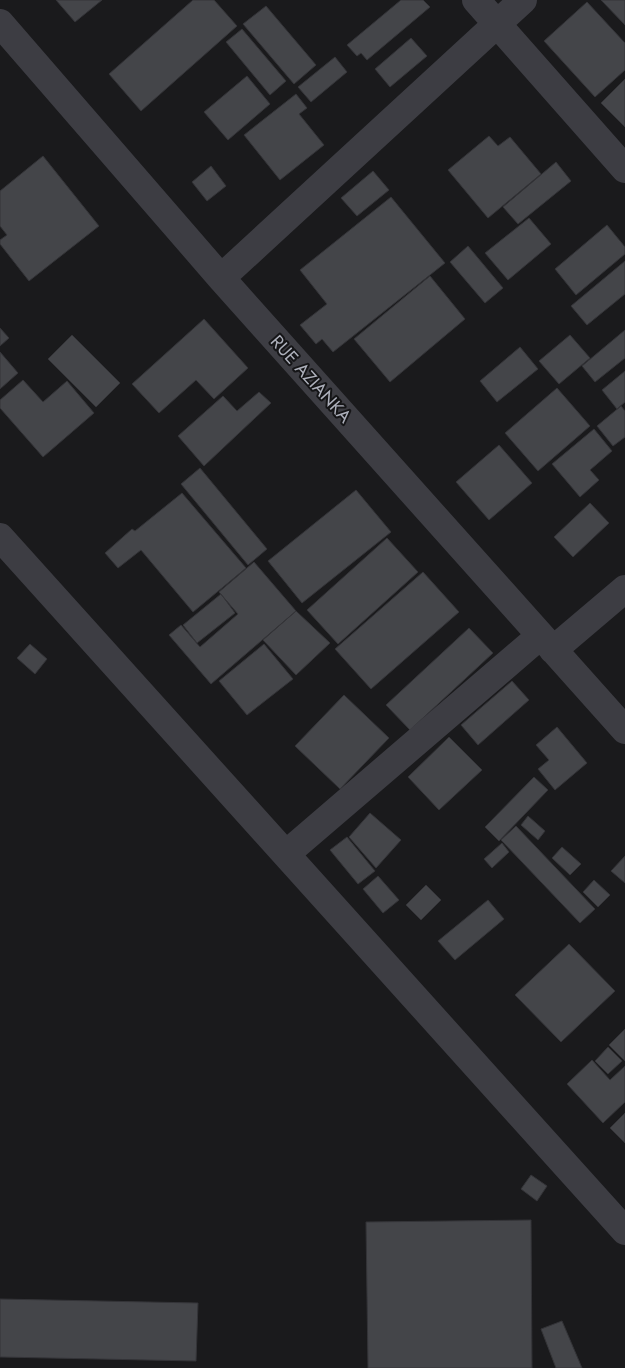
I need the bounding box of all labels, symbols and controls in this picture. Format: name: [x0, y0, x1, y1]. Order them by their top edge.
street label: RUE AZIANKA: [264, 329, 358, 429]

